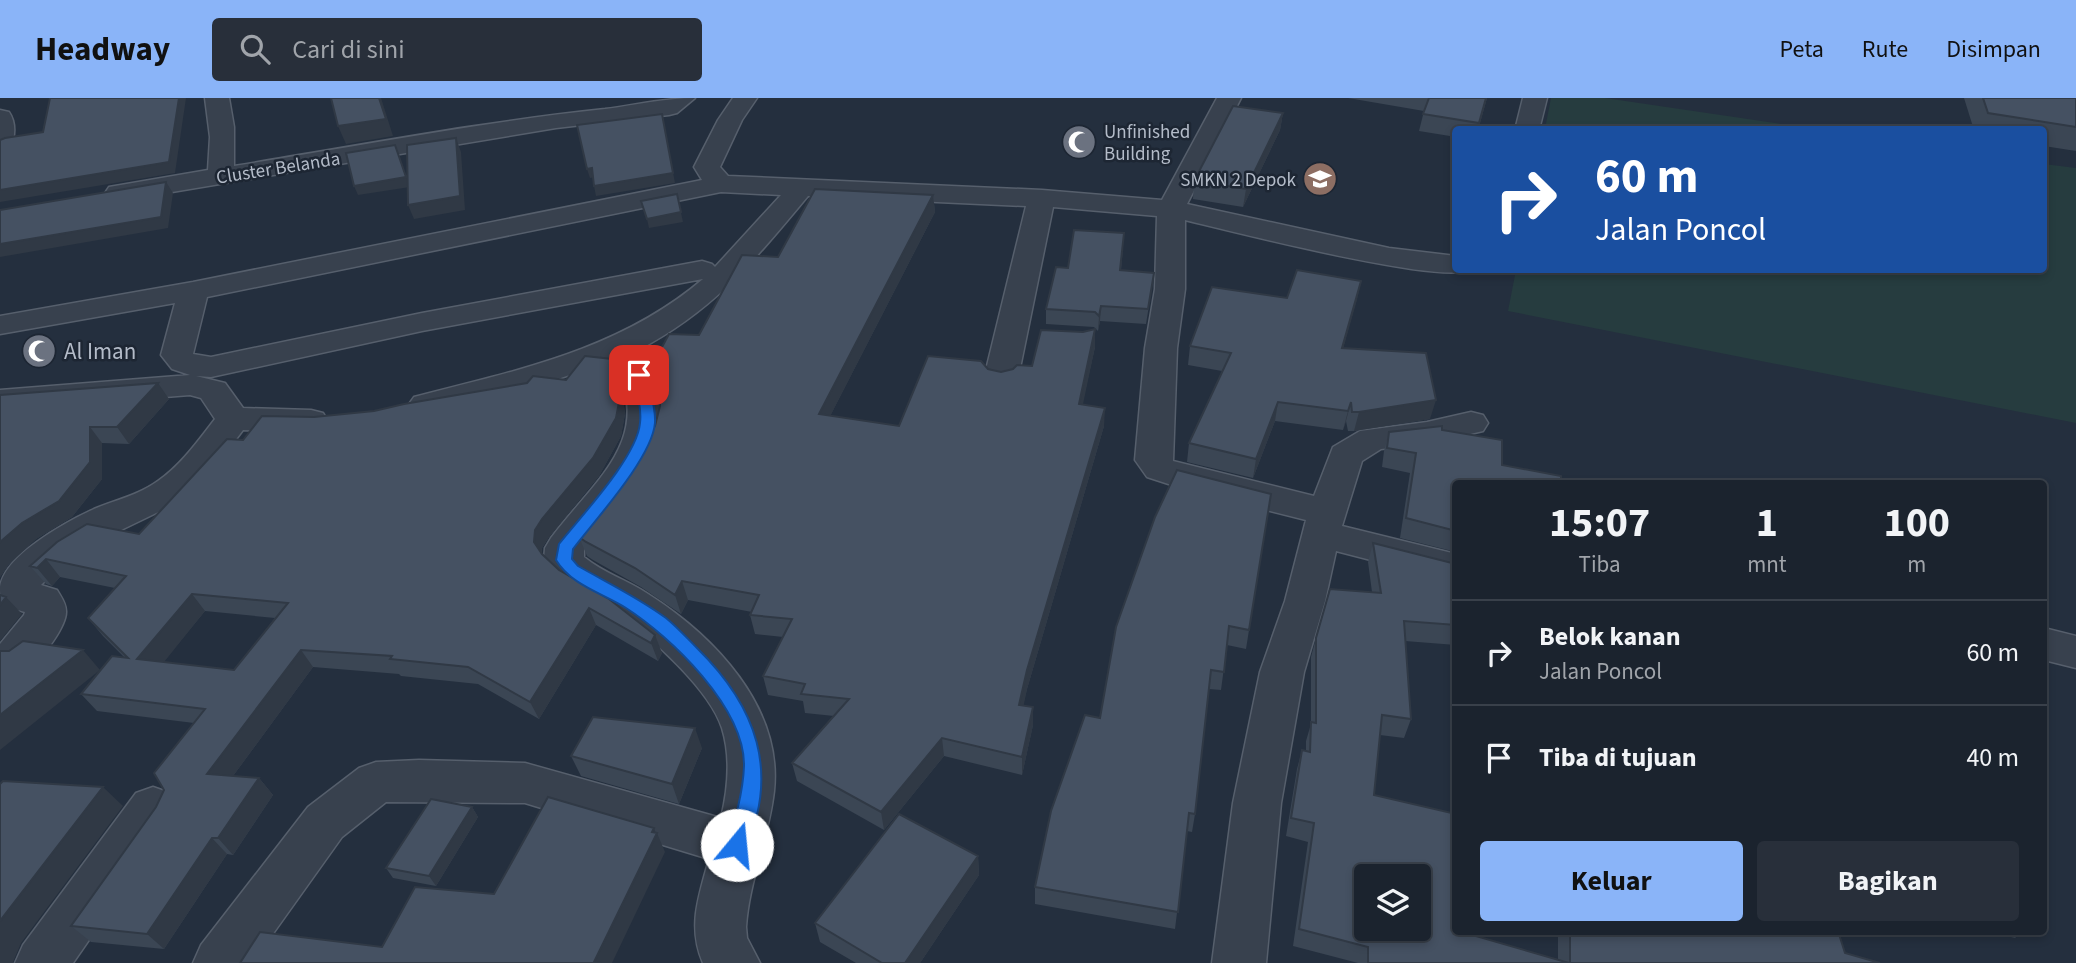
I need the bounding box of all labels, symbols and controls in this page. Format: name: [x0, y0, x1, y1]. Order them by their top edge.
search box: [212, 18, 702, 81]
text: Headway: [35, 26, 170, 73]
icon: search: [236, 30, 274, 68]
text: Cari di sini: [292, 31, 405, 68]
text: Peta: [1779, 32, 1824, 67]
text: Rute: [1862, 32, 1908, 67]
text: Disimpan: [1946, 32, 2041, 67]
place label: Unfinished Building: [1104, 119, 1190, 168]
mosque icon: Unfinished Building: [1060, 123, 1098, 161]
text: 60 m: [1595, 142, 1699, 212]
street label: Cluster Belanda: [214, 145, 342, 192]
icon: right: [1480, 154, 1571, 245]
school or university icon: SMKN 2 Depok: [1301, 160, 1339, 198]
place label: SMKN 2 Depok: [1180, 167, 1297, 194]
text: Jalan Poncol: [1595, 207, 1766, 253]
mosque icon: Al Iman: [20, 332, 58, 370]
place label: Al Iman: [64, 335, 136, 368]
pin: [609, 345, 669, 405]
icon: arrive: [620, 356, 658, 394]
text: 15:07: [1549, 493, 1650, 553]
text: 1: [1756, 493, 1778, 553]
text: 100: [1884, 493, 1950, 553]
text: Tiba: [1579, 548, 1621, 581]
text: mnt: [1747, 548, 1787, 581]
text: m: [1907, 548, 1926, 581]
text: Belok kanan: [1539, 618, 1681, 655]
icon: right: [1480, 634, 1518, 672]
text: 60 m: [1966, 634, 2019, 671]
text: Jalan Poncol: [1539, 655, 1662, 688]
icon: arrive: [1480, 739, 1518, 777]
text: Tiba di tujuan: [1539, 739, 1697, 776]
text: 40 m: [1966, 739, 2019, 776]
position arrow: [700, 808, 774, 882]
button: Keluar: [1480, 841, 1743, 921]
button: Bagikan: [1757, 841, 2019, 921]
map controls: [1354, 864, 1431, 941]
button: layers: [1354, 864, 1431, 941]

